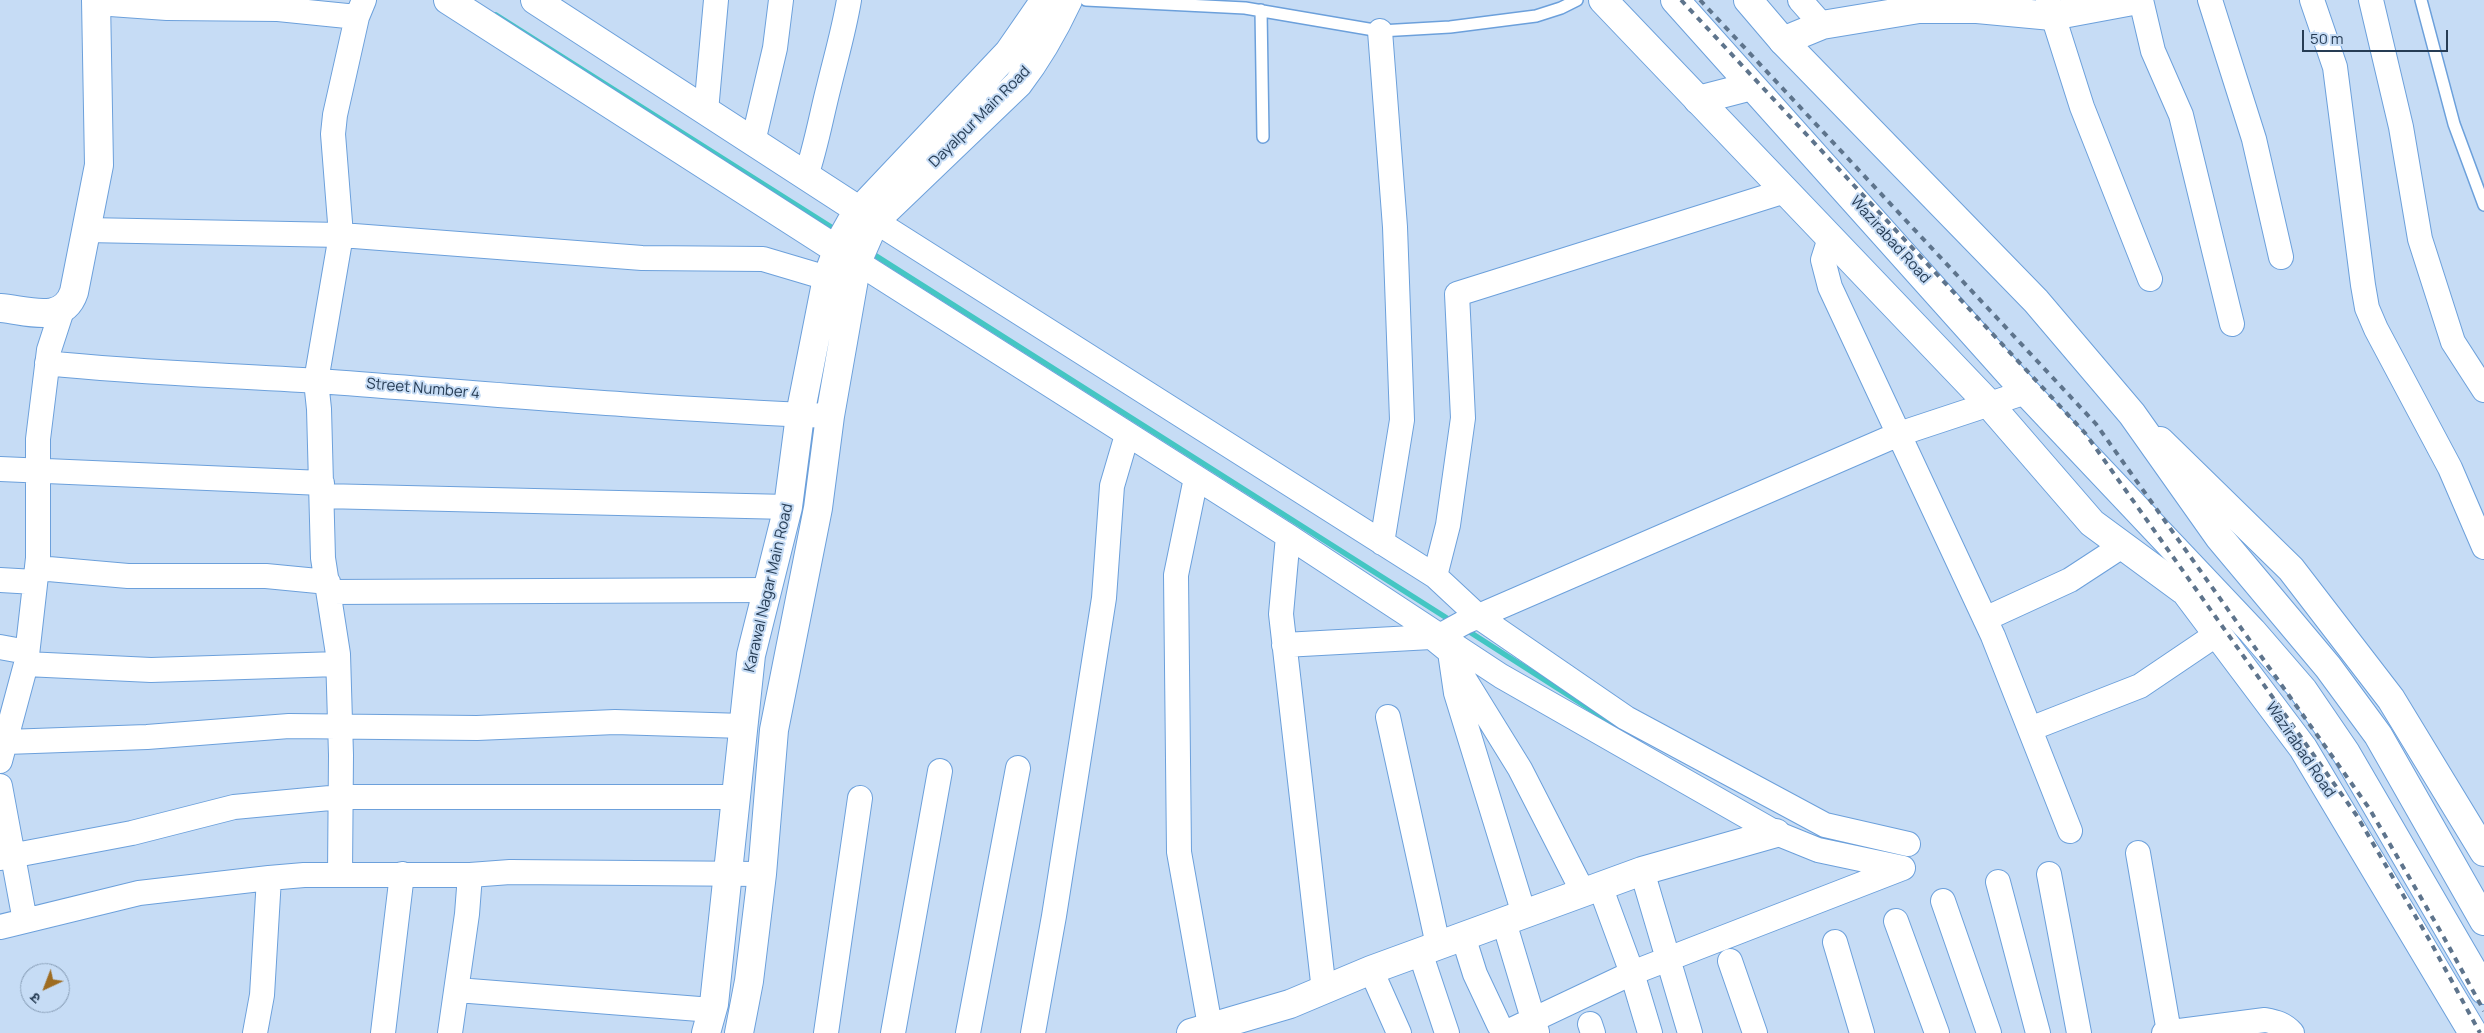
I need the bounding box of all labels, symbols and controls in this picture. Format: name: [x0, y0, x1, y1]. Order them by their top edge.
scale bar: [2304, 20, 2450, 52]
text: 50 m: [2310, 28, 2344, 49]
street label: Dayalpur Main Road: [926, 63, 1034, 171]
street label: Wazirabad Road: [1846, 193, 1934, 287]
street label: Street Number 4: [366, 375, 480, 403]
street label: Karawal Nagar Main Road: [741, 502, 797, 674]
street label: Wazirabad Road: [2261, 699, 2339, 801]
north arrow: [20, 963, 70, 1013]
text: उ: [26, 989, 45, 1008]

